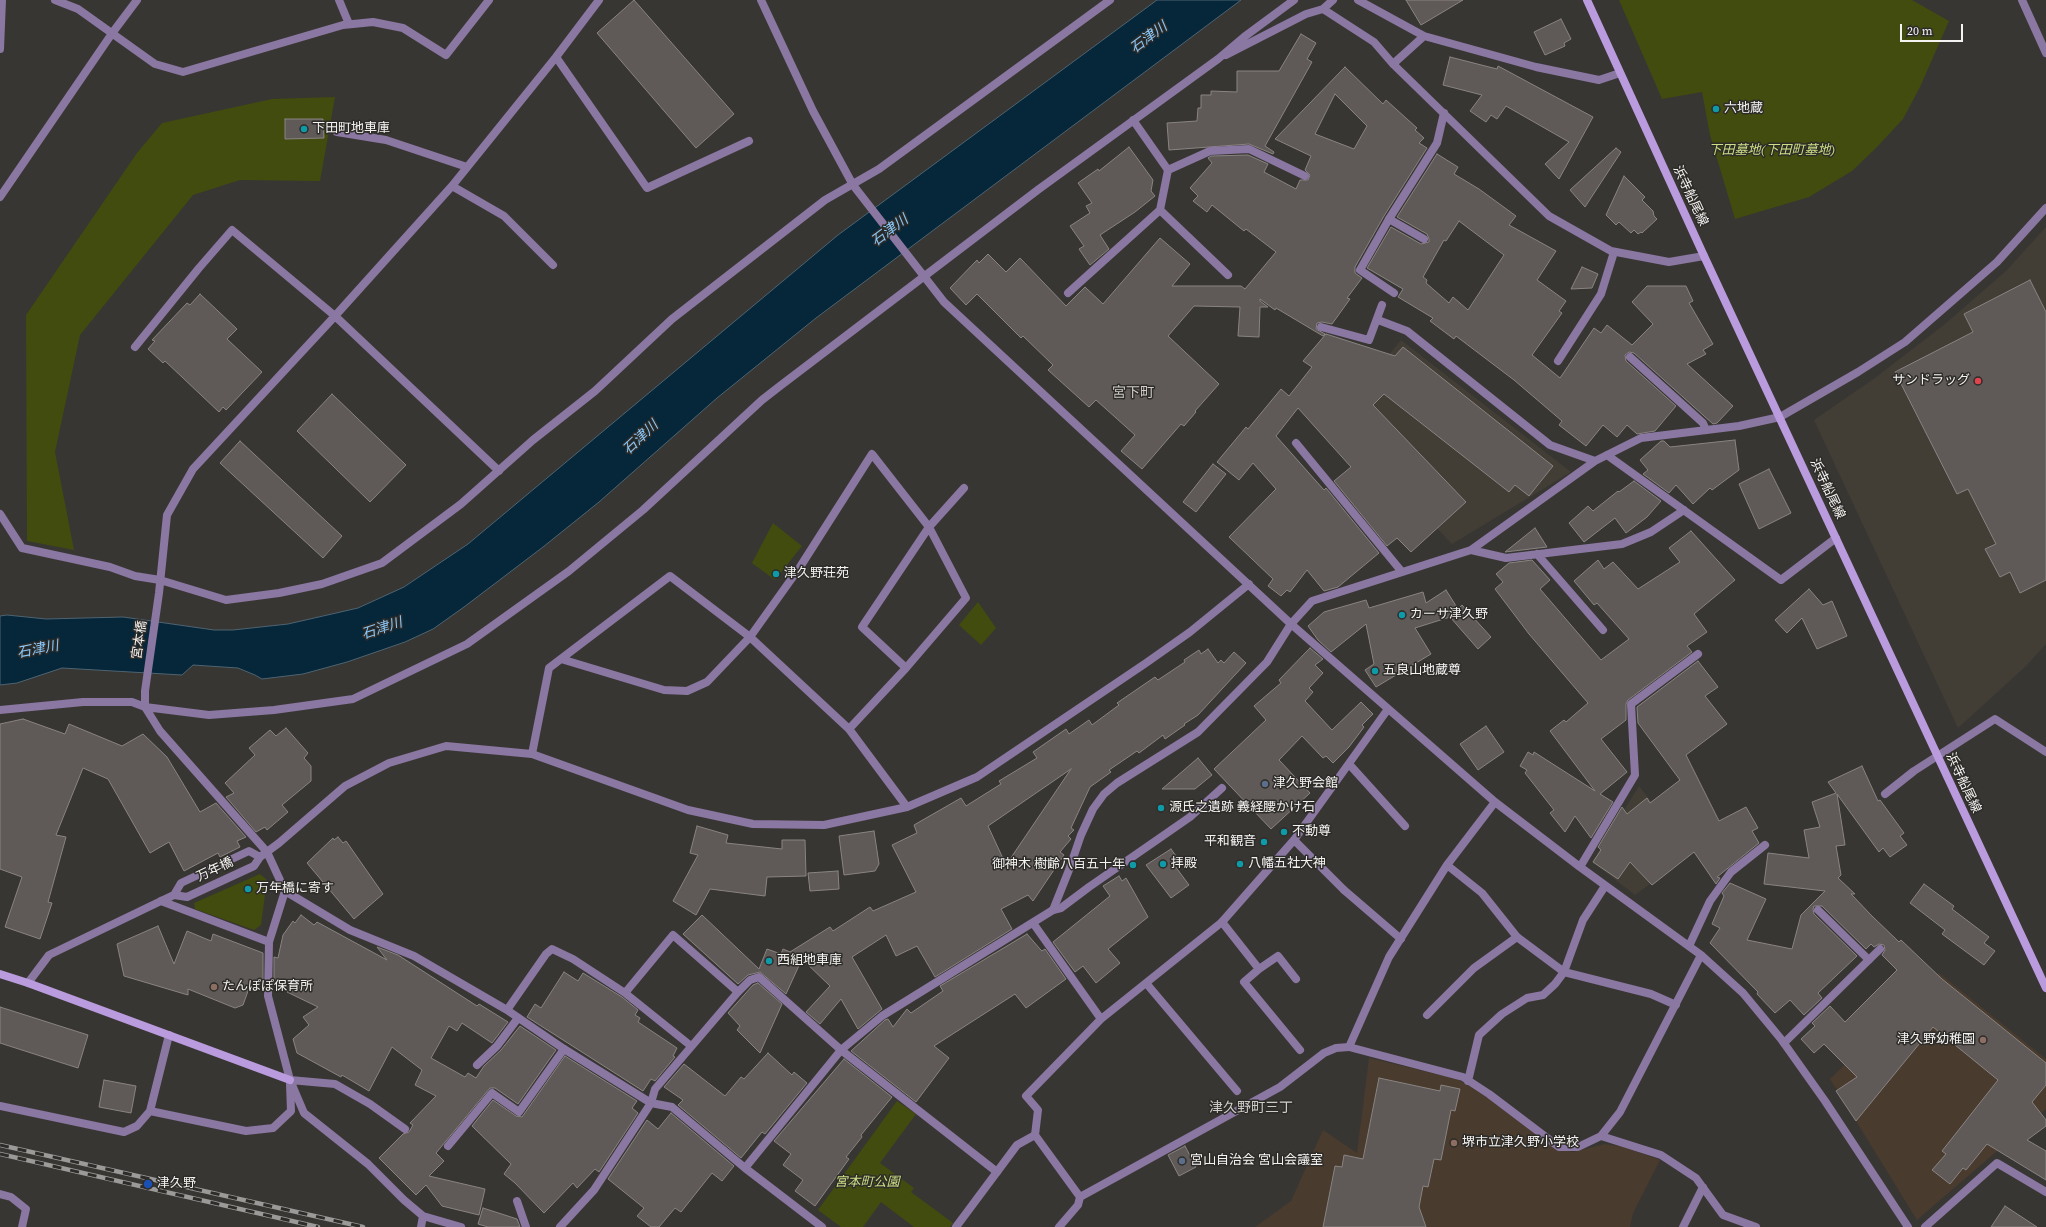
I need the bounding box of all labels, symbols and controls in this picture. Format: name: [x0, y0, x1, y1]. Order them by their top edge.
scale bar: [1902, 16, 1965, 42]
water label: 石津川: [1127, 19, 1171, 57]
text: 20 m: [1907, 23, 1933, 39]
place label: 六地蔵: [1724, 101, 1763, 117]
marker: 六地蔵: [1711, 104, 1721, 114]
place label: 下田町地車庫: [312, 121, 390, 137]
marker: 下田町地車庫: [299, 124, 309, 134]
park label: 下田墓地(下田町墓地): [1709, 143, 1835, 159]
street label: 浜寺船尾線: [1669, 163, 1711, 229]
water label: 石津川: [868, 212, 912, 250]
place label: サンドラッグ: [1892, 373, 1970, 389]
marker: サンドラッグ: [1973, 376, 1983, 386]
district label: 宮下町: [1112, 385, 1154, 401]
water label: 石津川: [620, 418, 662, 458]
street label: 浜寺船尾線: [1806, 456, 1848, 522]
place label: 津久野荘苑: [784, 566, 849, 582]
marker: 津久野荘苑: [771, 569, 781, 579]
place label: カーサ津久野: [1410, 607, 1488, 623]
marker: カーサ津久野: [1397, 610, 1407, 620]
water label: 石津川: [359, 615, 405, 643]
street label: 宮本橋: [130, 620, 150, 660]
water label: 石津川: [16, 638, 60, 662]
place label: 五良山地蔵尊: [1383, 663, 1461, 679]
marker: 五良山地蔵尊: [1370, 666, 1380, 676]
street label: 浜寺船尾線: [1942, 750, 1984, 816]
place label: 津久野会館: [1273, 776, 1338, 792]
marker: 津久野会館: [1260, 779, 1270, 789]
place label: 源氏之遺跡 義経腰かけ石: [1169, 800, 1315, 816]
marker: 源氏之遺跡 義経腰かけ石: [1156, 803, 1166, 813]
place label: 不動尊: [1292, 824, 1331, 840]
marker: 不動尊: [1279, 827, 1289, 837]
place label: 平和観音: [1204, 834, 1256, 850]
marker: 平和観音: [1259, 837, 1269, 847]
street label: 万年橋: [194, 855, 236, 885]
place label: 拝殿: [1171, 856, 1197, 872]
place label: 八幡五社大神: [1248, 856, 1326, 872]
place label: 御神木 樹齢八百五十年: [992, 857, 1125, 873]
marker: 拝殿: [1158, 859, 1168, 869]
marker: 八幡五社大神: [1235, 859, 1245, 869]
marker: 御神木 樹齢八百五十年: [1128, 860, 1138, 870]
place label: 万年橋に寄す: [256, 881, 334, 897]
marker: 万年橋に寄す: [243, 884, 253, 894]
place label: 西組地車庫: [777, 953, 842, 969]
marker: 西組地車庫: [764, 956, 774, 966]
place label: たんぽぽ保育所: [222, 979, 313, 995]
marker: たんぽぽ保育所: [209, 982, 219, 992]
place label: 津久野幼稚園: [1897, 1032, 1975, 1048]
marker: 津久野幼稚園: [1978, 1035, 1988, 1045]
district label: 津久野町三丁: [1209, 1100, 1293, 1116]
place label: 堺市立津久野小学校: [1462, 1135, 1579, 1151]
marker: 堺市立津久野小学校: [1449, 1138, 1459, 1148]
place label: 宮山自治会 宮山会議室: [1190, 1153, 1323, 1169]
marker: 宮山自治会 宮山会議室: [1177, 1156, 1187, 1166]
park label: 宮本町公園: [835, 1175, 899, 1191]
place label: 津久野: [157, 1176, 196, 1192]
marker: 津久野: [142, 1178, 154, 1190]

